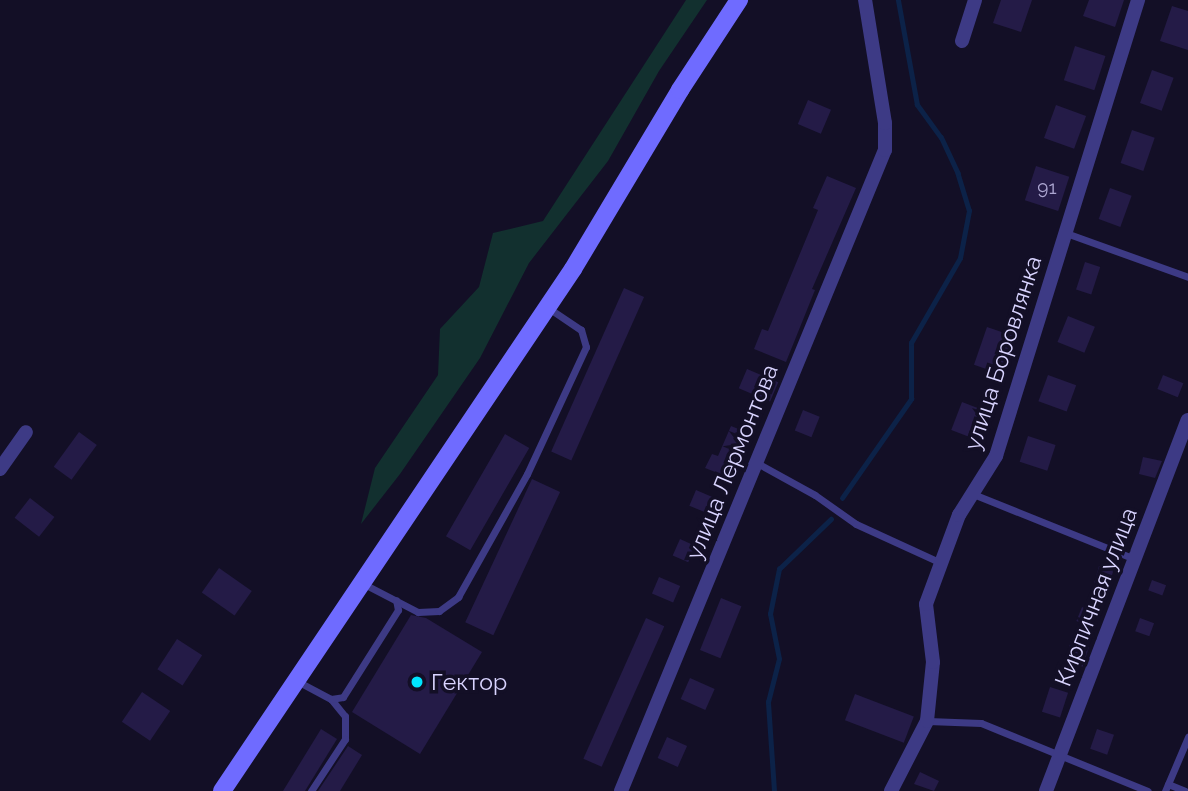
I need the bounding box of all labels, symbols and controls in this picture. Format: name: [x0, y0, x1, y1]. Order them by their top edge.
house number: 91: [1037, 177, 1057, 199]
street label: улица Боровлянка: [959, 252, 1047, 454]
street label: улица Лермонтова: [680, 360, 784, 564]
street label: Кирпичная улица: [1049, 503, 1143, 691]
place label: Гектор: [431, 668, 507, 696]
marker: Гектор: [409, 674, 425, 690]

